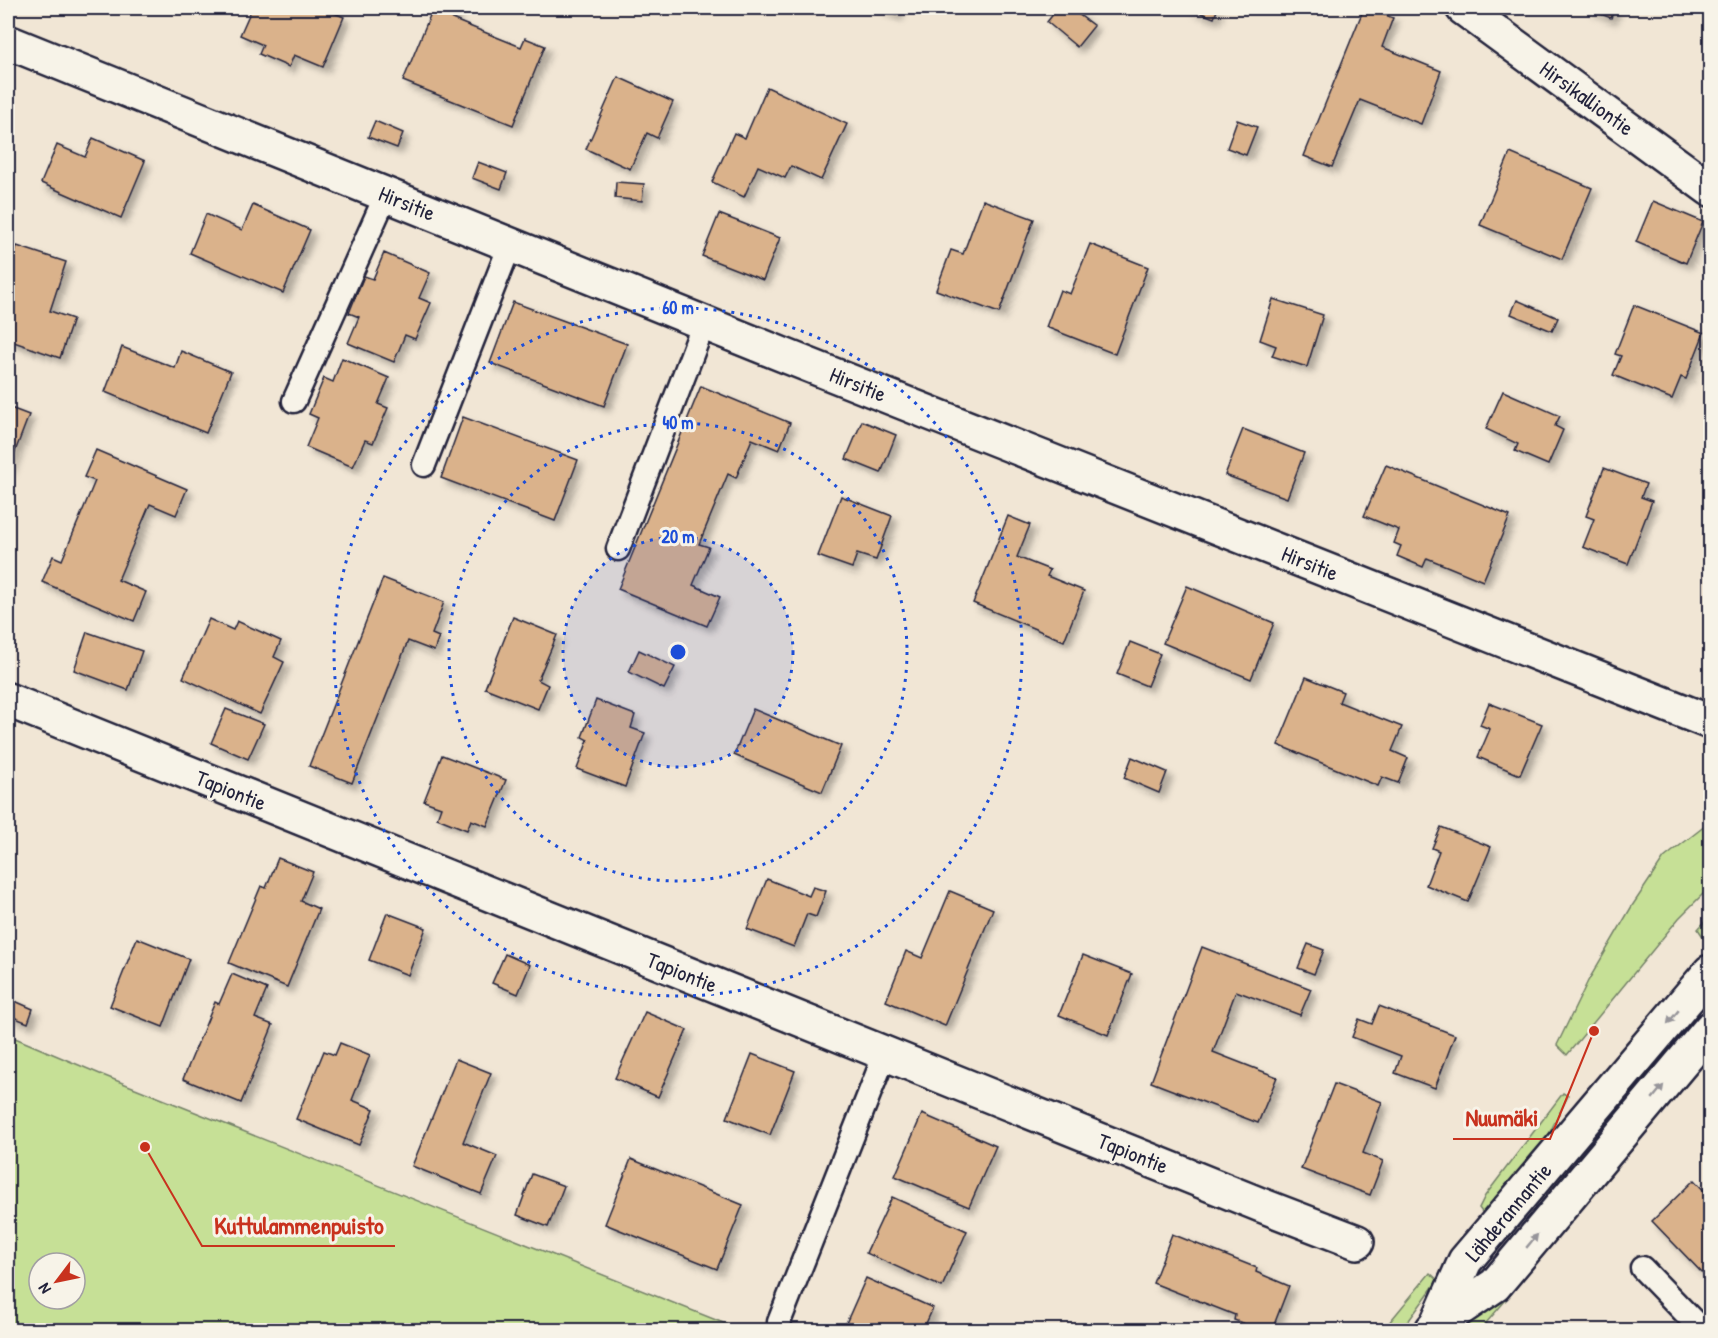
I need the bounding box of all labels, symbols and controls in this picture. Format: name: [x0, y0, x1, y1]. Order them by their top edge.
street label: Hirsikalliontie: [1534, 54, 1640, 142]
street label: Hirsitie: [374, 178, 440, 228]
text: 60 m: [662, 295, 694, 320]
street label: Hirsitie: [825, 359, 891, 409]
text: 40 m: [662, 410, 694, 435]
text: 20 m: [662, 524, 694, 549]
street label: Hirsitie: [1277, 538, 1343, 588]
centre of rings: [668, 642, 688, 662]
street label: Tapiontie: [191, 762, 271, 818]
street label: Tapiontie: [642, 944, 722, 1000]
one-way arrow: [1666, 1009, 1679, 1025]
one-way arrow: [1651, 1085, 1664, 1100]
callout: Nuumäki: [1453, 1097, 1550, 1139]
text: Nuumäki: [1465, 1101, 1539, 1133]
street label: Tapiontie: [1093, 1125, 1173, 1181]
street label: Lähderannantie: [1458, 1156, 1558, 1268]
callout: Kuttulammenpuisto: [202, 1204, 395, 1246]
text: Kuttulammenpuisto: [214, 1209, 384, 1242]
one-way arrow: [1525, 1234, 1538, 1249]
north arrow: [27, 1251, 87, 1311]
text: N: [32, 1279, 56, 1298]

